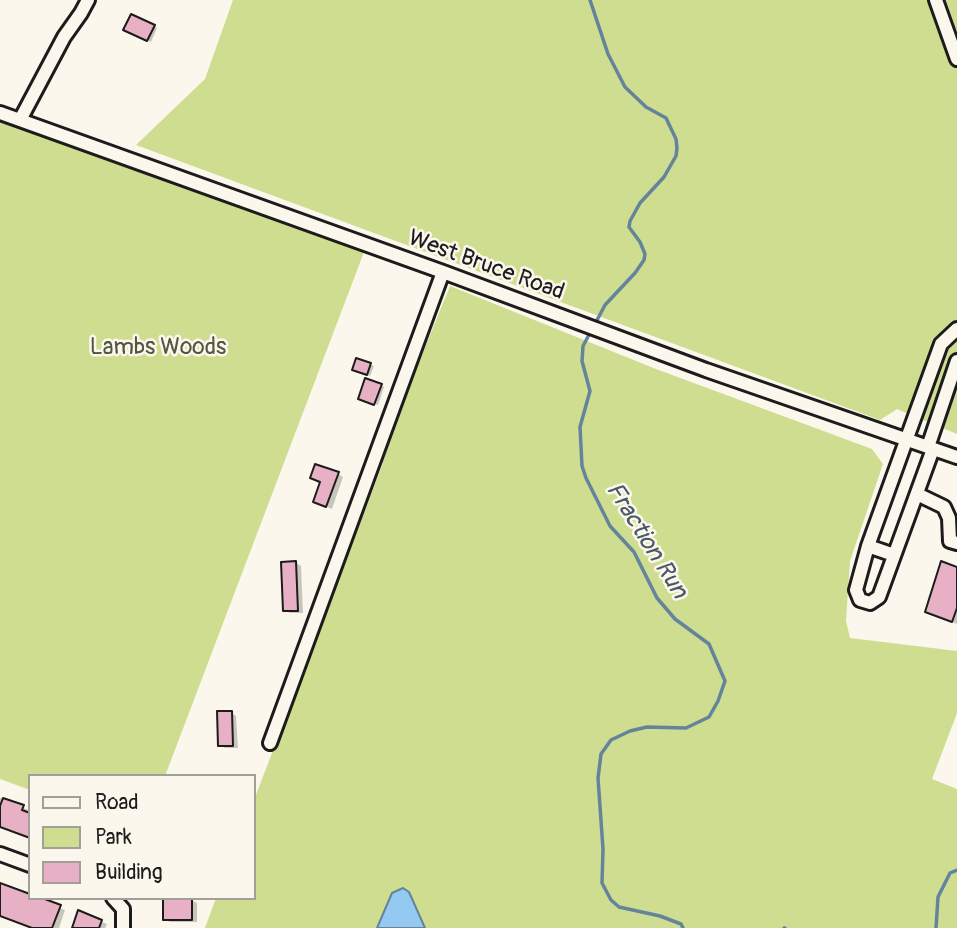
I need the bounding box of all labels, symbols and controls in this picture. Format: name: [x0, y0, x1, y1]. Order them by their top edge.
street label: West Bruce Road: [404, 225, 568, 307]
park label: Lambs Woods: [90, 334, 226, 362]
water label: Fraction Run: [599, 478, 693, 604]
legend: [28, 774, 256, 900]
text: Road: [95, 789, 139, 816]
text: Park: [95, 824, 132, 851]
text: Building: [95, 859, 162, 886]

